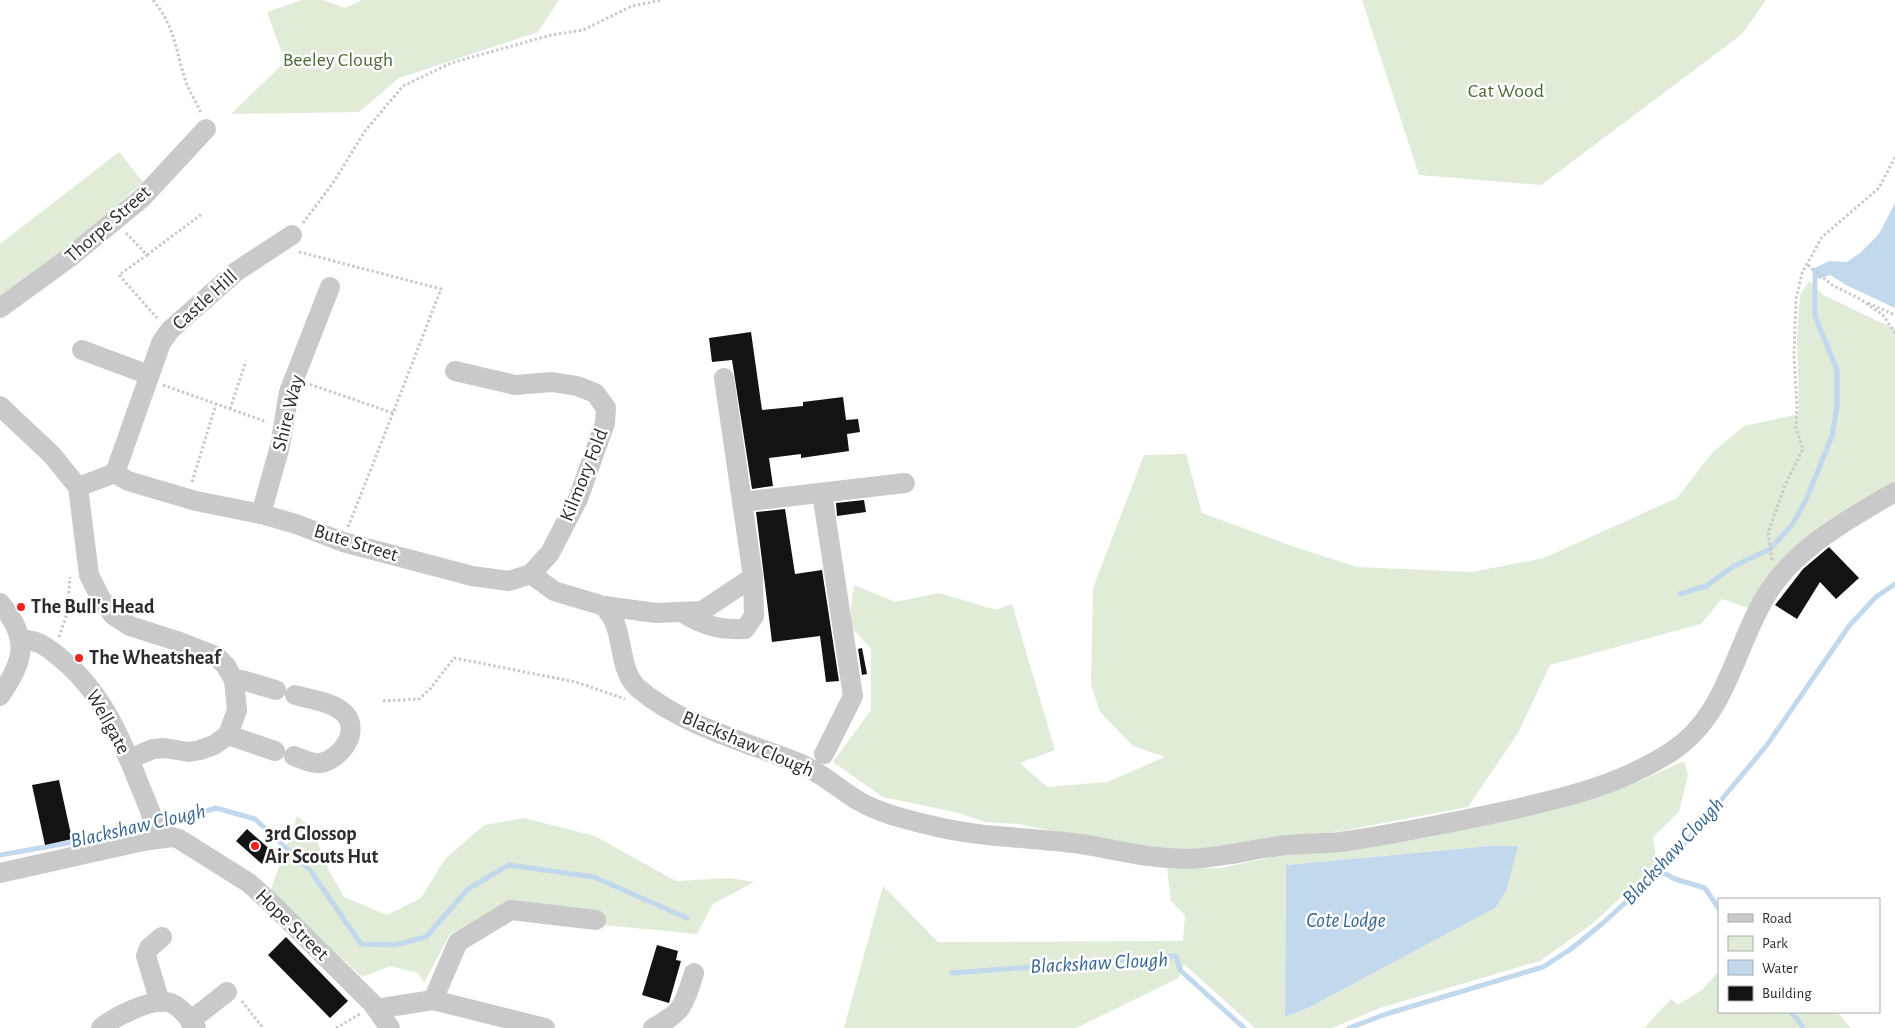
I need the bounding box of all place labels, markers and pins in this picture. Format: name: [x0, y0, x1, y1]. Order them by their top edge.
place label: The Bull's Head: [31, 597, 155, 617]
marker: The Bull's Head: [15, 601, 27, 613]
place label: The Wheatsheaf: [89, 648, 222, 668]
marker: The Wheatsheaf: [73, 652, 85, 664]
place label: 3rd Glossop Air Scouts Hut: [265, 824, 378, 867]
marker: 3rd Glossop Air Scouts Hut: [249, 840, 261, 852]

